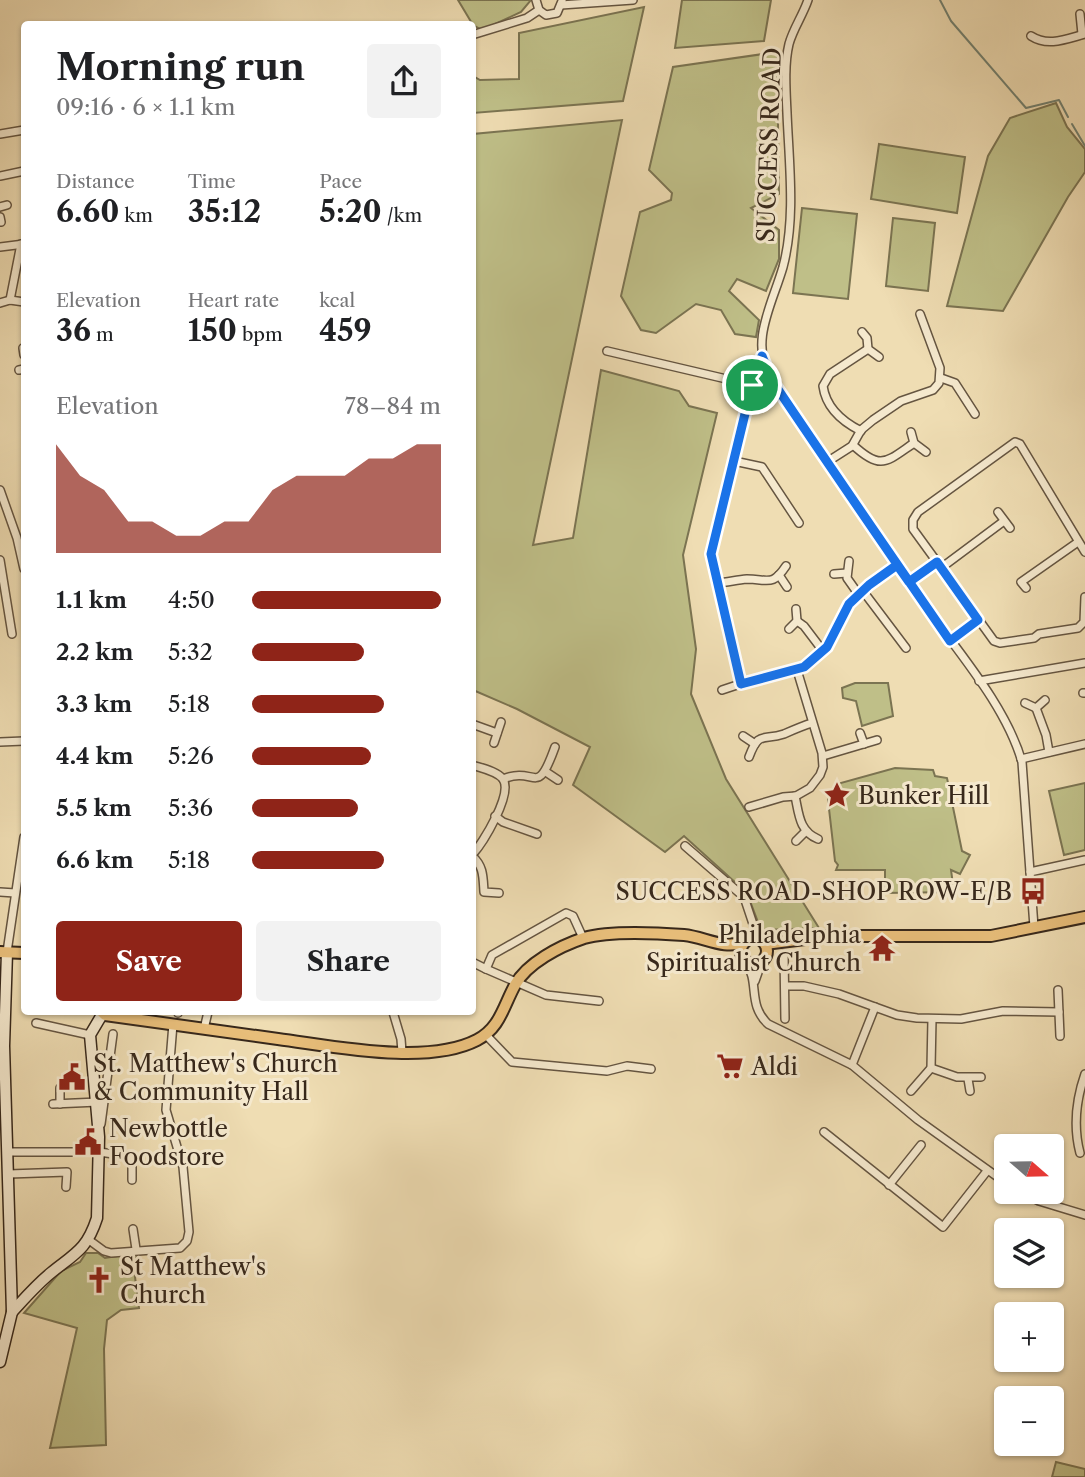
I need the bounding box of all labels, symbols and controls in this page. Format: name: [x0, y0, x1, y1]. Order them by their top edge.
text: Morning run: [56, 43, 305, 90]
button: share: [367, 44, 441, 118]
street label: SUCCESS ROAD: [751, 47, 787, 243]
text: 09:16 · 6 × 1.1 km: [56, 93, 235, 121]
text: Distance: [56, 170, 135, 193]
text: Time: [188, 170, 236, 193]
text: Pace: [319, 170, 362, 193]
text: 6.60: [56, 193, 119, 230]
text: 35:12: [188, 193, 261, 230]
text: 5:20: [319, 193, 382, 230]
text: km: [119, 204, 153, 227]
text: /km: [382, 204, 422, 227]
text: Elevation: [56, 289, 141, 312]
text: Heart rate: [188, 289, 279, 312]
text: kcal: [319, 289, 355, 312]
text: 36: [56, 312, 91, 349]
text: 150: [188, 312, 237, 349]
text: 459: [319, 312, 372, 349]
text: m: [91, 323, 114, 346]
text: bpm: [237, 323, 283, 346]
pin: [722, 355, 782, 415]
icon: arrive: [733, 366, 771, 404]
text: Elevation: [56, 392, 159, 420]
text: 78–84 m: [344, 392, 441, 420]
text: 1.1 km: [56, 586, 127, 614]
text: 4:50: [168, 586, 215, 614]
text: 2.2 km: [56, 638, 133, 666]
text: 5:32: [168, 638, 213, 666]
text: 3.3 km: [56, 690, 132, 718]
text: 5:18: [168, 690, 210, 718]
text: 4.4 km: [56, 742, 133, 770]
text: 5:26: [168, 742, 214, 770]
place icon: Bunker Hill: [822, 780, 852, 810]
place label: Bunker Hill: [858, 781, 989, 810]
text: 5.5 km: [56, 794, 132, 822]
text: 5:36: [168, 794, 213, 822]
text: 6.6 km: [56, 846, 134, 874]
text: 5:18: [168, 846, 210, 874]
bus stop icon: SUCCESS ROAD-SHOP ROW-E/B: [1018, 876, 1048, 906]
place label: SUCCESS ROAD-SHOP ROW-E/B: [616, 877, 1012, 906]
place label: Philadelphia Spiritualist Church: [646, 920, 861, 977]
button: Save: [56, 921, 242, 1001]
button: Share: [256, 921, 441, 1001]
temple icon: Philadelphia Spiritualist Church: [867, 933, 897, 963]
place label: St. Matthew's Church & Community Hall: [93, 1049, 338, 1106]
supermarket icon: Aldi: [715, 1051, 745, 1081]
place label: Aldi: [750, 1052, 798, 1081]
public building icon: St. Matthew's Church & Community Hall: [57, 1062, 87, 1092]
place label: Newbottle Foodstore: [109, 1114, 228, 1171]
public building icon: Newbottle Foodstore: [73, 1127, 103, 1157]
north arrow: [994, 1134, 1064, 1204]
map controls: [994, 1134, 1064, 1456]
button: layers: [994, 1218, 1064, 1288]
place label: St Matthew's Church: [120, 1252, 266, 1309]
church icon: St Matthew's Church: [84, 1265, 114, 1295]
button: +: [994, 1302, 1064, 1372]
button: −: [994, 1386, 1064, 1456]

